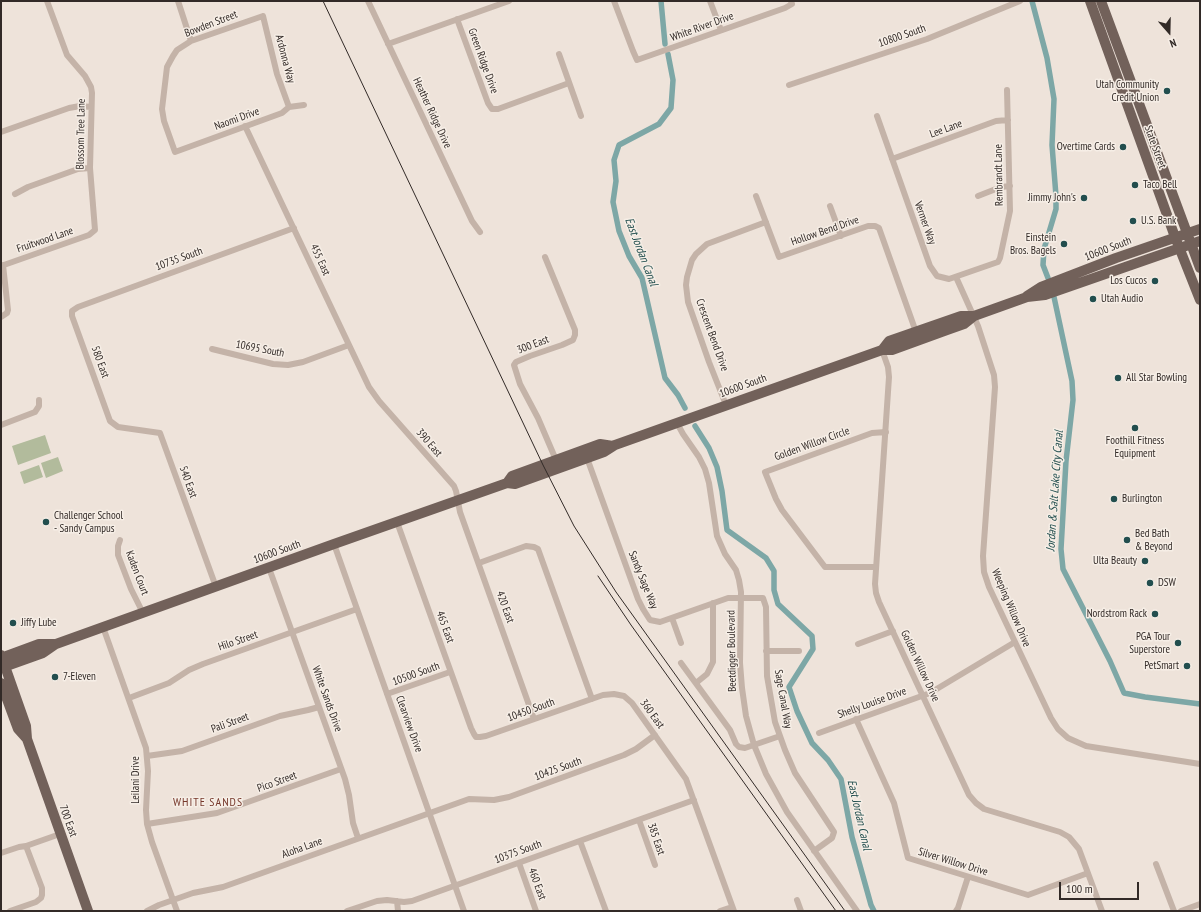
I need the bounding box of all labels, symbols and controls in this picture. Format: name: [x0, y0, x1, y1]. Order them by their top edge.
street label: Bowden Street: [183, 8, 239, 40]
street label: White River Drive: [669, 9, 735, 45]
north arrow: [1149, 12, 1189, 52]
street label: 10800 South: [877, 22, 927, 50]
street label: Green Ridge Drive: [465, 26, 501, 96]
street label: Ardonna Way: [272, 33, 298, 85]
text: N: [1168, 36, 1178, 51]
street label: Heather Ridge Drive: [410, 75, 454, 151]
place label: Utah Community Credit Union: [1096, 78, 1159, 104]
marker: Utah Community Credit Union: [1162, 86, 1172, 96]
street label: Blossom Tree Lane: [74, 99, 88, 169]
street label: Naomi Drive: [213, 105, 261, 133]
street label: Lee Lane: [928, 117, 964, 141]
street label: State Street: [1141, 124, 1169, 170]
place label: Overtime Cards: [1057, 140, 1115, 154]
marker: Overtime Cards: [1118, 142, 1128, 152]
street label: Rembrandt Lane: [992, 144, 1006, 206]
place label: Taco Bell: [1143, 178, 1177, 192]
marker: Taco Bell: [1130, 180, 1140, 190]
place label: Jimmy John's: [1028, 191, 1076, 205]
marker: Jimmy John's: [1079, 193, 1089, 203]
street label: Vermer Way: [911, 200, 939, 246]
street label: Hollow Bend Drive: [789, 213, 861, 249]
place label: U.S. Bank: [1141, 214, 1176, 228]
water label: East Jordan Canal: [621, 216, 661, 288]
marker: U.S. Bank: [1128, 216, 1138, 226]
street label: Fruitwood Lane: [15, 224, 75, 256]
place label: Einstein Bros. Bagels: [1010, 231, 1056, 257]
street label: 10600 South: [1083, 234, 1133, 264]
marker: Einstein Bros. Bagels: [1059, 239, 1069, 249]
street label: 455 East: [307, 242, 333, 278]
street label: 10735 South: [154, 244, 204, 274]
place label: Los Cucos: [1110, 274, 1147, 288]
marker: Los Cucos: [1150, 276, 1160, 286]
place label: Utah Audio: [1101, 292, 1143, 306]
marker: Utah Audio: [1088, 294, 1098, 304]
street label: Crescent Bend Drive: [693, 297, 731, 373]
street label: 300 East: [515, 333, 551, 357]
street label: 10695 South: [235, 338, 285, 360]
street label: 580 East: [88, 344, 112, 380]
street label: 10600 South: [718, 371, 768, 401]
place label: All Star Bowling: [1126, 371, 1187, 385]
marker: All Star Bowling: [1113, 373, 1123, 383]
marker: Foothill Fitness Equipment: [1130, 423, 1140, 433]
street label: Golden Willow Circle: [773, 424, 851, 464]
street label: 390 East: [413, 426, 445, 460]
water label: Jordan & Salt Lake City Canal: [1044, 430, 1066, 552]
place label: Foothill Fitness Equipment: [1106, 434, 1164, 460]
street label: 540 East: [176, 464, 200, 500]
place label: Burlington: [1122, 492, 1162, 506]
marker: Burlington: [1109, 494, 1119, 504]
place label: Challenger School - Sandy Campus: [54, 509, 123, 535]
marker: Challenger School - Sandy Campus: [41, 517, 51, 527]
place label: Bed Bath & Beyond: [1135, 527, 1173, 553]
marker: Bed Bath & Beyond: [1122, 535, 1132, 545]
street label: 10600 South: [252, 537, 302, 567]
street label: Kaden Court: [122, 549, 152, 597]
street label: Sandy Sage Way: [625, 549, 661, 611]
place label: Ulta Beauty: [1093, 554, 1137, 568]
marker: Ulta Beauty: [1140, 556, 1150, 566]
street label: Weeping Willow Drive: [989, 567, 1033, 649]
place label: DSW: [1158, 576, 1176, 590]
marker: DSW: [1145, 578, 1155, 588]
street label: 420 East: [493, 589, 517, 625]
place label: Nordstrom Rack: [1087, 607, 1147, 621]
street label: 465 East: [433, 609, 457, 645]
marker: Nordstrom Rack: [1150, 609, 1160, 619]
street label: Beetdigger Boulevard: [725, 610, 739, 692]
place label: Jiffy Lube: [21, 616, 57, 630]
marker: Jiffy Lube: [8, 618, 18, 628]
street label: Hilo Street: [217, 628, 259, 654]
street label: Golden Willow Drive: [898, 628, 942, 704]
place label: PGA Tour Superstore: [1129, 630, 1170, 656]
marker: PGA Tour Superstore: [1173, 638, 1183, 648]
street label: 10500 South: [391, 659, 441, 689]
place label: PetSmart: [1144, 659, 1179, 673]
marker: PetSmart: [1182, 661, 1192, 671]
street label: White Sands Drive: [309, 664, 345, 734]
street label: Sage Canal Way: [771, 668, 795, 730]
place label: 7-Eleven: [63, 670, 96, 684]
marker: 7-Eleven: [50, 672, 60, 682]
street label: Shelly Louise Drive: [836, 684, 908, 722]
street label: Clearview Drive: [393, 694, 425, 754]
street label: 10450 South: [506, 695, 556, 725]
street label: 360 East: [637, 697, 667, 731]
street label: Pali Street: [209, 710, 251, 736]
street label: 10425 South: [533, 754, 583, 784]
street label: Leilani Drive: [129, 756, 143, 804]
street label: Pico Street: [256, 769, 298, 795]
water label: East Jordan Canal: [844, 778, 874, 852]
district label: WHITE SANDS: [173, 796, 243, 810]
street label: 700 East: [56, 803, 80, 839]
street label: 385 East: [644, 821, 668, 857]
street label: Aloha Lane: [280, 835, 324, 861]
street label: 10375 South: [493, 837, 543, 867]
street label: Silver Willow Drive: [917, 845, 989, 879]
street label: 460 East: [525, 866, 549, 902]
scale bar: [1061, 874, 1141, 900]
text: 100 m: [1066, 881, 1093, 896]

